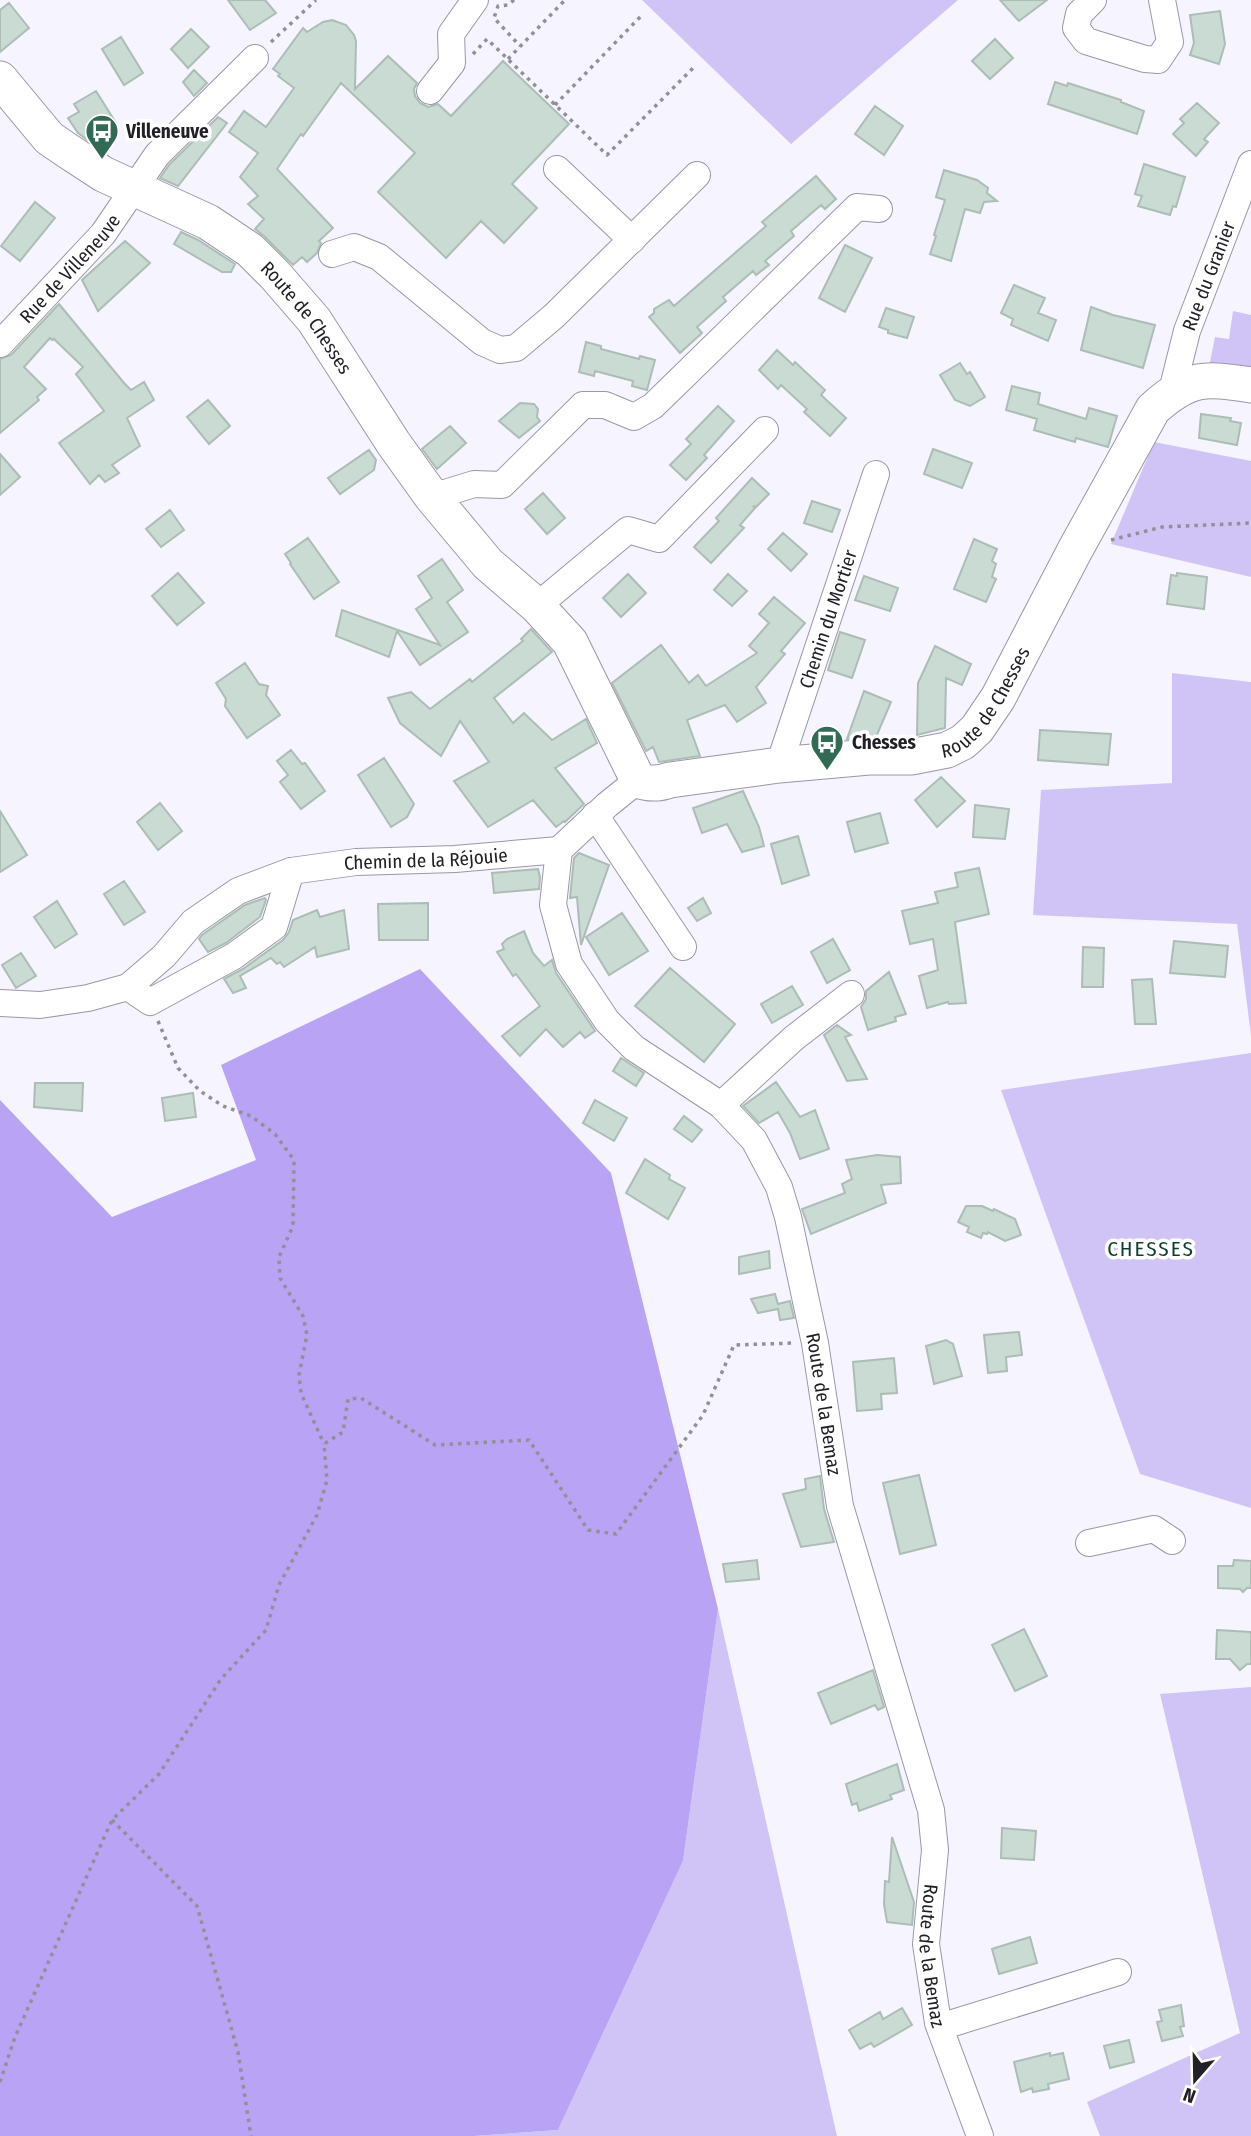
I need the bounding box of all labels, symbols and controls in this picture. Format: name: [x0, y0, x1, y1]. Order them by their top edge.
bus stop icon: Villeneuve: [83, 112, 121, 161]
place label: Villeneuve: [125, 120, 209, 143]
street label: Rue de Villeneuve: [14, 209, 125, 327]
street label: Rue du Granier: [1177, 217, 1240, 334]
street label: Route de Chesses: [256, 256, 357, 378]
street label: Chemin du Mortier: [794, 546, 862, 691]
street label: Route de Chesses: [939, 643, 1034, 762]
bus stop icon: Chesses: [808, 723, 846, 772]
place label: Chesses: [852, 731, 916, 754]
street label: Chemin de la Réjouie: [342, 843, 509, 875]
district label: CHESSES: [1107, 1236, 1195, 1262]
street label: Route de la Bemaz: [802, 1331, 847, 1477]
street label: Route de la Bemaz: [915, 1883, 950, 2031]
north arrow: [1160, 2045, 1230, 2115]
text: N: [1180, 2083, 1199, 2108]

